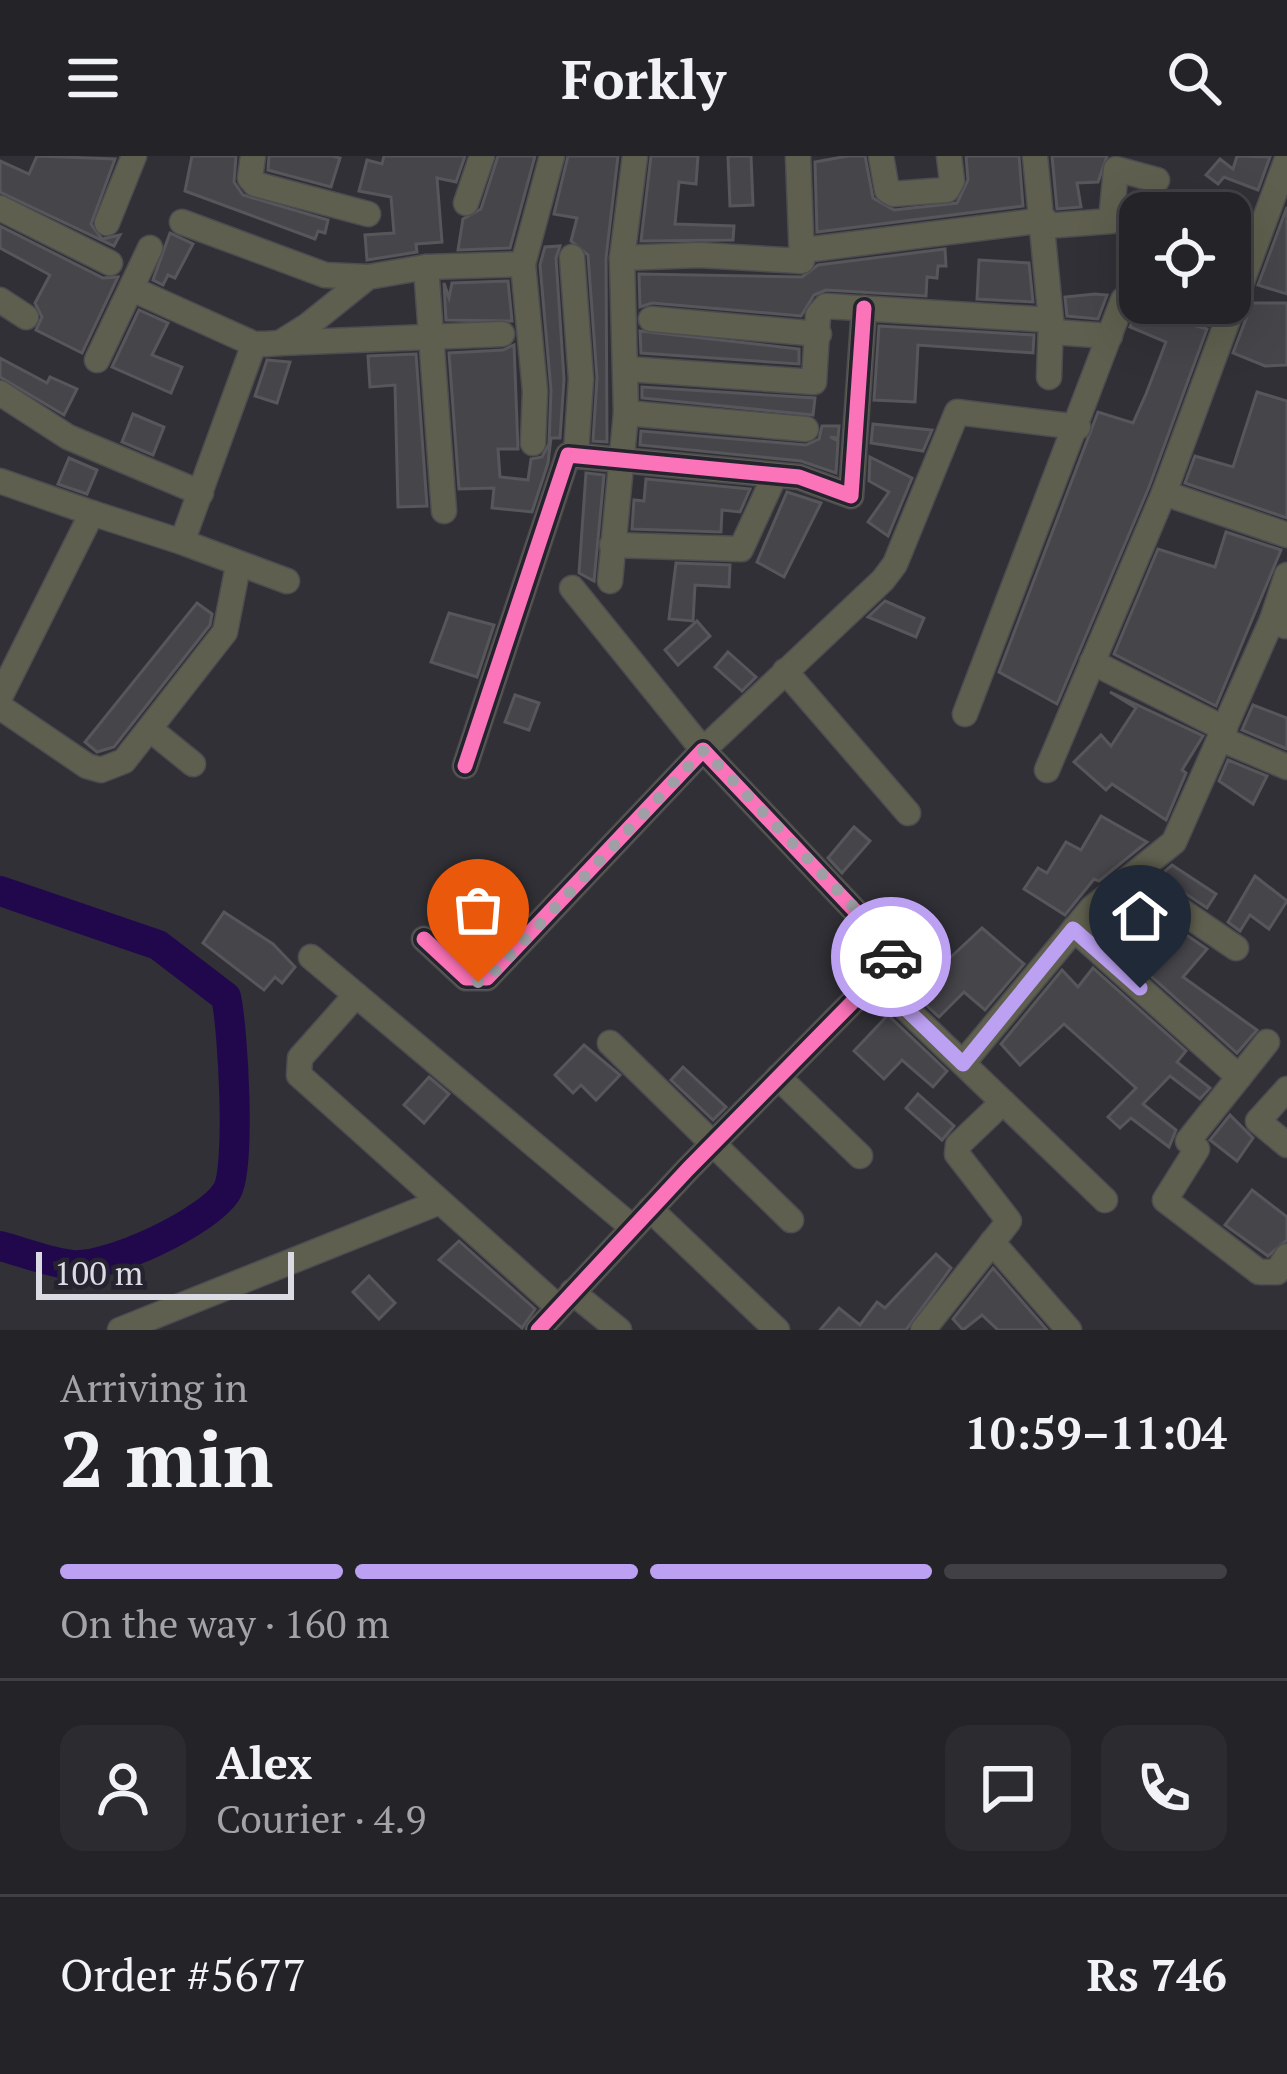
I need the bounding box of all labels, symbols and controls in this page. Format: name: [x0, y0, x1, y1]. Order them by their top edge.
text: Forkly: [561, 43, 726, 114]
icon: menu: [60, 45, 126, 111]
icon: search: [1161, 45, 1227, 111]
map controls: [1119, 192, 1251, 324]
button: locate: [1119, 192, 1251, 324]
pin: [427, 859, 529, 982]
pin: [1089, 865, 1191, 988]
icon: bag: [445, 877, 511, 943]
icon: home: [1107, 883, 1173, 949]
courier: [831, 897, 951, 1017]
icon: car: [858, 924, 924, 990]
scale bar: [36, 1246, 294, 1299]
text: 100 m: [54, 1251, 143, 1294]
text: Arriving in: [60, 1361, 248, 1413]
text: 10:59–11:04: [965, 1402, 1227, 1462]
text: 2 min: [60, 1406, 273, 1509]
text: On the way · 160 m: [60, 1597, 390, 1649]
button: person: [60, 1725, 186, 1851]
button: chat: [945, 1725, 1071, 1851]
button: phone: [1101, 1725, 1227, 1851]
text: Alex: [216, 1732, 312, 1792]
text: Courier · 4.9: [216, 1792, 426, 1844]
text: Order #5677: [60, 1944, 306, 2004]
text: Rs 746: [1087, 1944, 1227, 2004]

